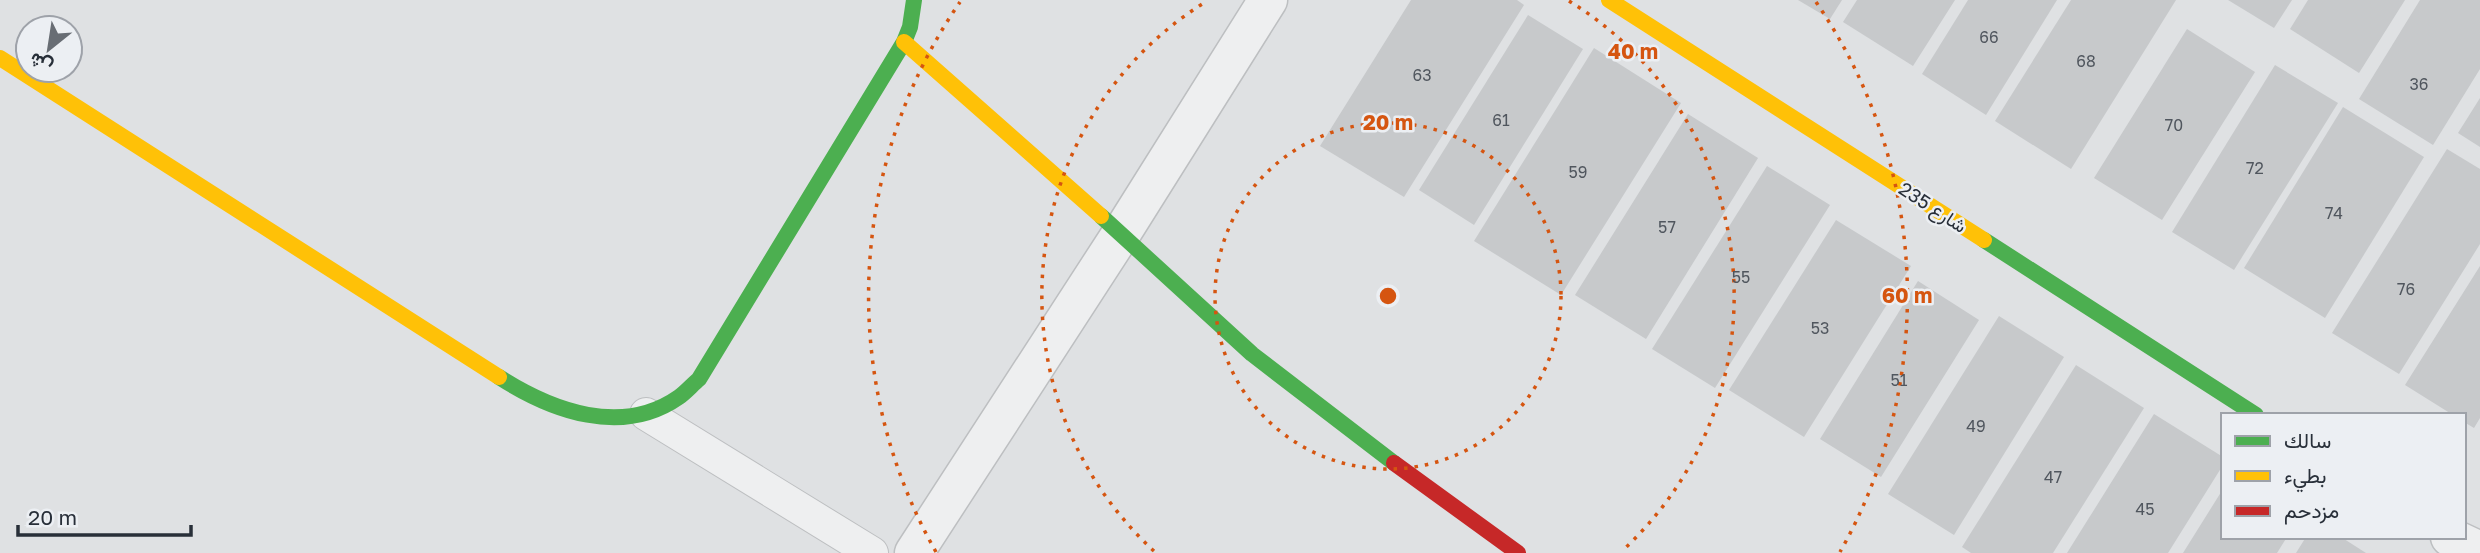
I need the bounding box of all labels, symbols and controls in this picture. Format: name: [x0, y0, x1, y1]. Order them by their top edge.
north arrow: [14, 14, 84, 84]
house number: 66: [1979, 27, 1999, 47]
text: 40 m: [1608, 38, 1658, 64]
text: ش: [24, 48, 56, 80]
house number: 68: [2076, 51, 2096, 71]
house number: 63: [1412, 65, 1432, 85]
house number: 36: [2409, 74, 2429, 94]
text: 20 m: [1363, 109, 1413, 135]
house number: 61: [1492, 110, 1510, 130]
house number: 70: [2165, 115, 2183, 135]
house number: 72: [2246, 158, 2264, 178]
house number: 59: [1569, 162, 1587, 182]
street label: شارع 235: [1894, 176, 1971, 239]
house number: 74: [2325, 203, 2343, 223]
house number: 57: [1658, 217, 1676, 237]
house number: 55: [1732, 267, 1750, 287]
house number: 76: [2397, 279, 2415, 299]
text: 60 m: [1882, 282, 1932, 308]
centre of rings: [1376, 284, 1400, 308]
house number: 53: [1811, 318, 1829, 338]
house number: 51: [1890, 370, 1908, 390]
legend: [2221, 413, 2466, 539]
house number: 49: [1966, 416, 1986, 436]
text: سالك: [2284, 427, 2331, 453]
text: بطيء: [2284, 462, 2327, 493]
house number: 47: [2044, 467, 2062, 487]
scale bar: [18, 494, 191, 538]
text: مزدحم: [2284, 497, 2339, 525]
house number: 45: [2135, 499, 2155, 519]
text: 20 m: [28, 504, 77, 530]

